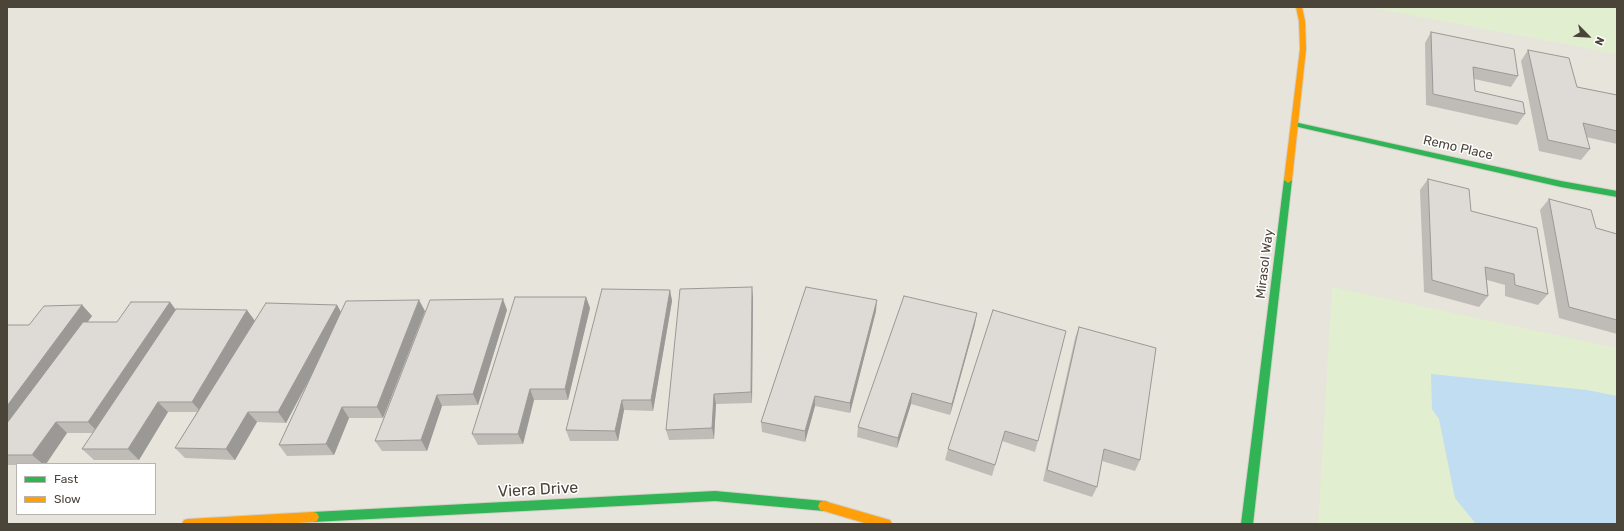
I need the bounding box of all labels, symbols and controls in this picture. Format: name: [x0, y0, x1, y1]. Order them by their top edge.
north arrow: [1568, 16, 1608, 56]
text: N: [1592, 35, 1607, 47]
street label: Remo Place: [1422, 132, 1494, 164]
street label: Mirasol Way: [1253, 228, 1277, 300]
legend: [16, 463, 156, 515]
text: Fast: [54, 472, 78, 486]
street label: Viera Drive: [497, 478, 579, 502]
text: Slow: [54, 492, 81, 506]

